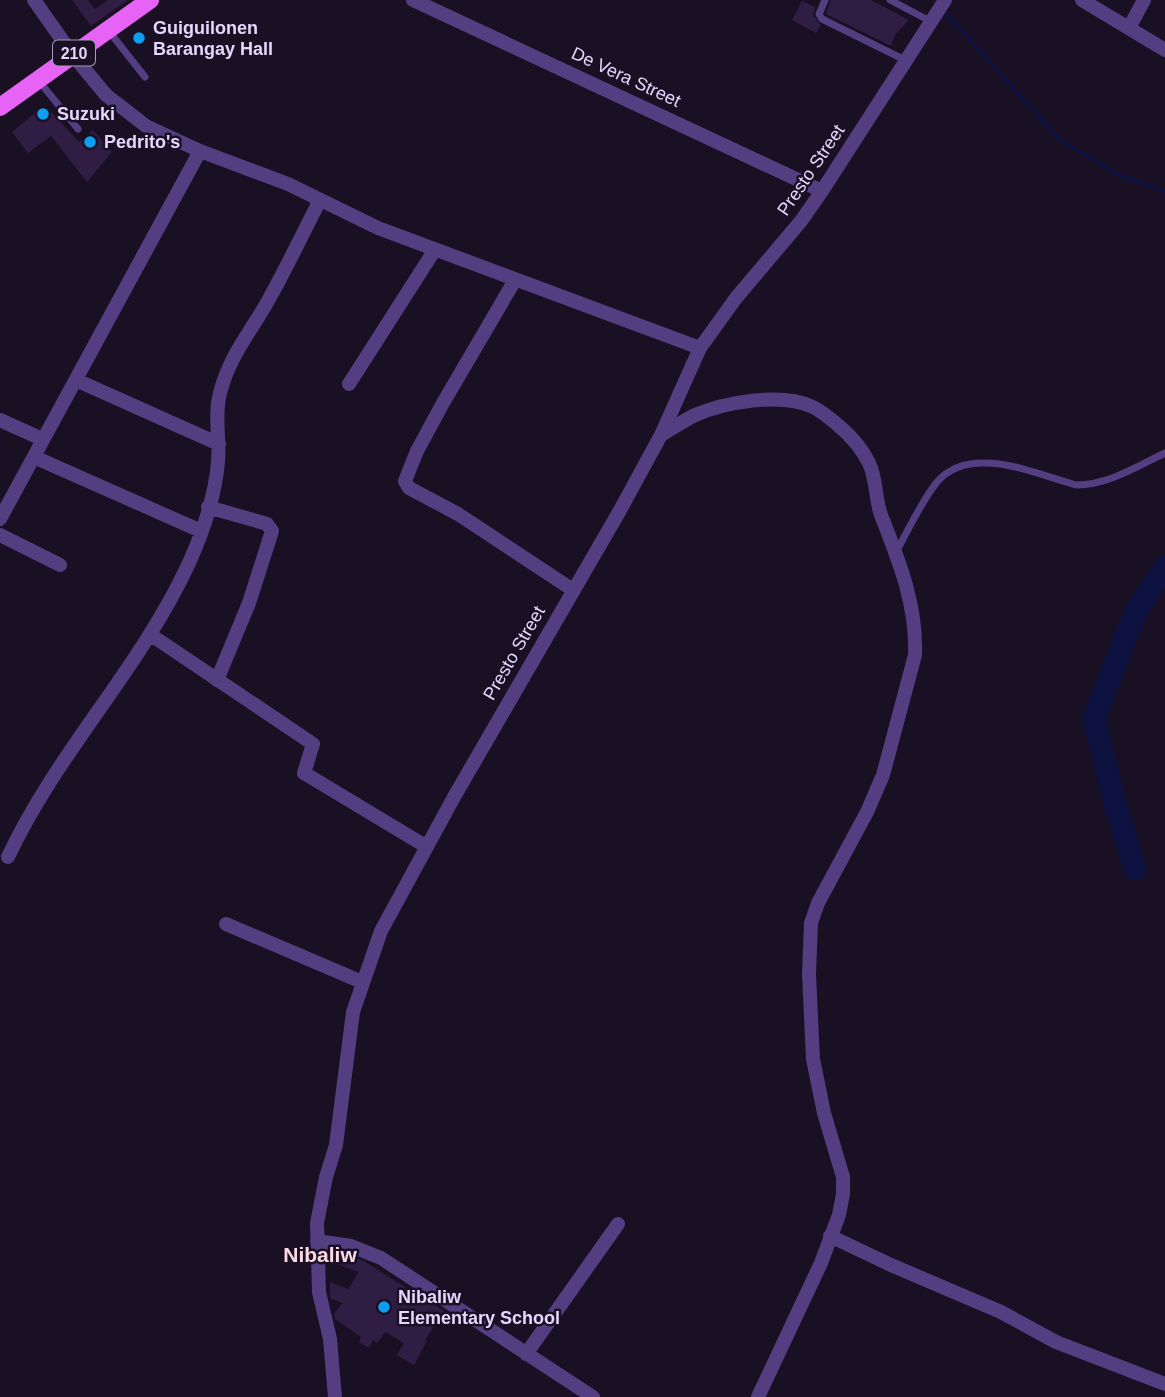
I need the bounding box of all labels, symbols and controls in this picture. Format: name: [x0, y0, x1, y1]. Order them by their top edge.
place label: Guiguilonen Barangay Hall: [153, 18, 273, 59]
marker: Guiguilonen Barangay Hall: [131, 30, 147, 46]
road number: 210: [53, 40, 95, 66]
street label: De Vera Street: [568, 43, 684, 111]
place label: Suzuki: [57, 104, 115, 124]
marker: Suzuki: [35, 106, 51, 122]
street label: Presto Street: [773, 121, 849, 219]
place label: Pedrito's: [104, 132, 180, 152]
marker: Pedrito's: [82, 134, 98, 150]
street label: Presto Street: [479, 603, 549, 703]
district label: Nibaliw: [283, 1243, 357, 1266]
place label: Nibaliw Elementary School: [398, 1287, 560, 1328]
marker: Nibaliw Elementary School: [376, 1299, 392, 1315]

